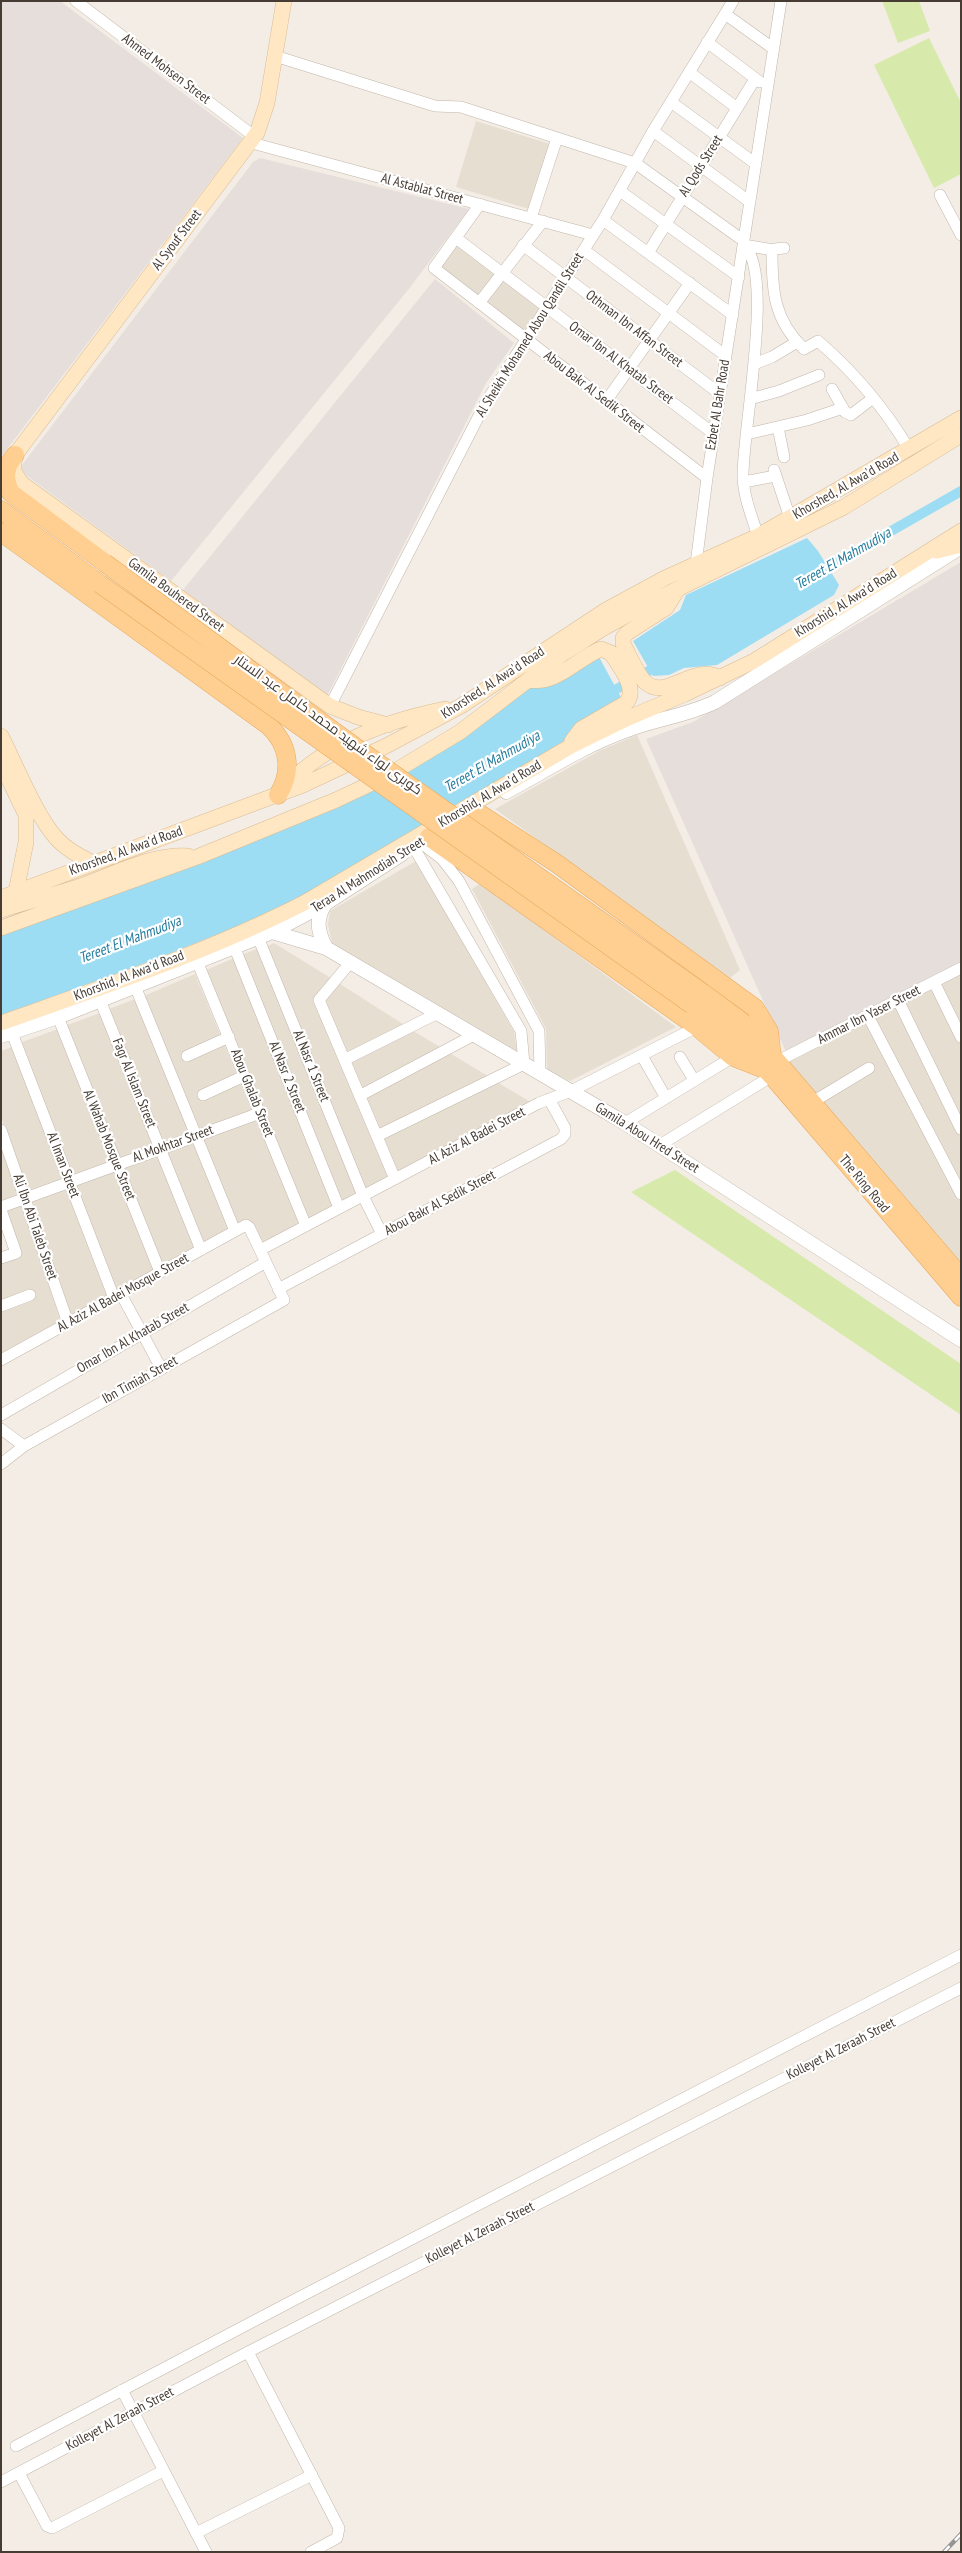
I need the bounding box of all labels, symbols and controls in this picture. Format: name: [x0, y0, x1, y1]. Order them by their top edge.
street label: Ahmed Mohsen Street: [118, 30, 214, 108]
street label: Al Qods Street: [676, 132, 726, 200]
street label: Al Astablat Street: [379, 170, 465, 208]
street label: Al Syouf Street: [149, 206, 205, 274]
street label: Al Sheikh Mohamed Abou Qandil Street: [472, 250, 588, 420]
street label: Othman Ibn Affan Street: [582, 287, 686, 371]
street label: Omar Ibn Al Khatab Street: [565, 318, 677, 408]
street label: Abou Bakr Al Sedik Street: [540, 347, 648, 437]
street label: Ezbet Al Bahr Road: [703, 358, 733, 452]
street label: Khorshed, Al Awa'd Road: [790, 449, 902, 523]
water label: Tereet El Mahmudiya: [792, 524, 894, 594]
street label: Gamila Bouhered Street: [125, 554, 227, 636]
street label: Khorshid, Al Awa'd Road: [792, 565, 900, 641]
street label: Khorshed, Al Awa'd Road: [438, 643, 548, 723]
street label: كوبرى لواء شهيد محمد كامل عبد الستار: [231, 651, 425, 799]
water label: Tereet El Mahmudiya: [441, 727, 543, 797]
street label: Khorshid, Al Awa'd Road: [436, 757, 544, 831]
street label: Khorshed, Al Awa'd Road: [67, 823, 185, 879]
street label: Teraa Al Mahmodiah Street: [308, 833, 428, 917]
water label: Tereet El Mahmudiya: [76, 912, 184, 968]
street label: Khorshid, Al Awa'd Road: [71, 947, 187, 1005]
street label: Ammar Ibn Yaser Street: [815, 982, 923, 1048]
street label: Al Nasr 1 Street: [289, 1028, 333, 1104]
street label: Fagr Al Islam Street: [108, 1036, 160, 1130]
street label: Al Nasr 2 Street: [265, 1039, 309, 1115]
street label: Abou Ghalab Street: [227, 1047, 277, 1139]
street label: Al Wahab Mosque Street: [79, 1087, 139, 1203]
street label: Gamila Abou Hred Street: [592, 1099, 702, 1177]
street label: Al Aziz Al Badei Street: [426, 1103, 528, 1169]
street label: Al Mokhtar Street: [130, 1122, 216, 1166]
street label: Al Iman Street: [43, 1130, 83, 1200]
street label: The Ring Road: [835, 1152, 893, 1216]
street label: Abou Bakr Al Sedik Street: [382, 1167, 498, 1239]
street label: Ali Ibn Abi Taleb Street: [9, 1172, 61, 1282]
street label: Al Aziz Al Badei Mosque Street: [54, 1250, 192, 1336]
street label: Omar Ibn Al Khatab Street: [74, 1299, 192, 1377]
street label: Ibn Timiah Street: [99, 1352, 181, 1408]
street label: Kolleyet Al Zeraah Street: [784, 2014, 898, 2084]
street label: Kolleyet Al Zeraah Street: [423, 2198, 537, 2268]
street label: Kolleyet Al Zeraah Street: [63, 2383, 177, 2455]

